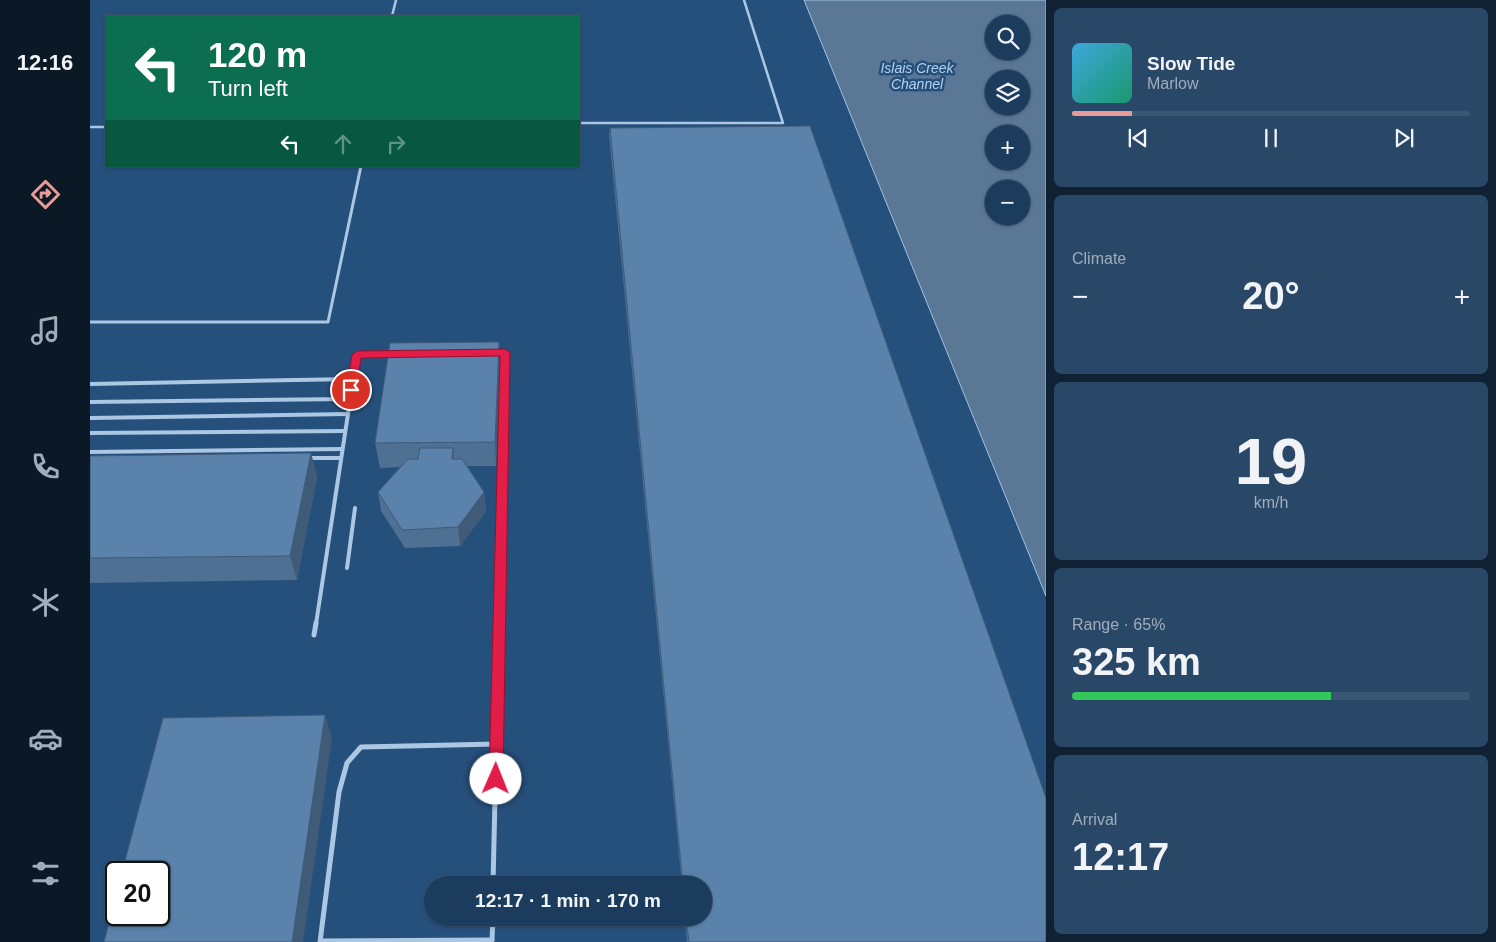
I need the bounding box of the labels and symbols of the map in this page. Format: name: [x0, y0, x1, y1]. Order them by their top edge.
water label: Islais Creek Channel: [880, 60, 955, 92]
pin: [330, 369, 372, 411]
position arrow: [469, 752, 521, 804]
speed limit sign: 20: [105, 861, 170, 926]

